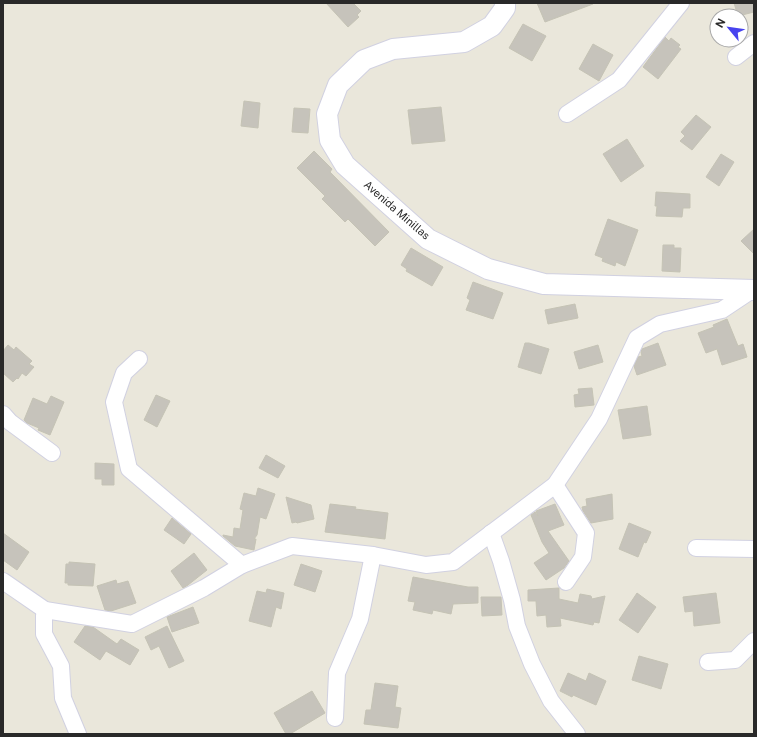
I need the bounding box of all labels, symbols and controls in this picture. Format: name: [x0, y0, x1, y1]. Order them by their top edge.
north arrow: [709, 8, 749, 48]
text: N: [713, 16, 728, 30]
street label: Avenida Minillas: [362, 178, 433, 242]

